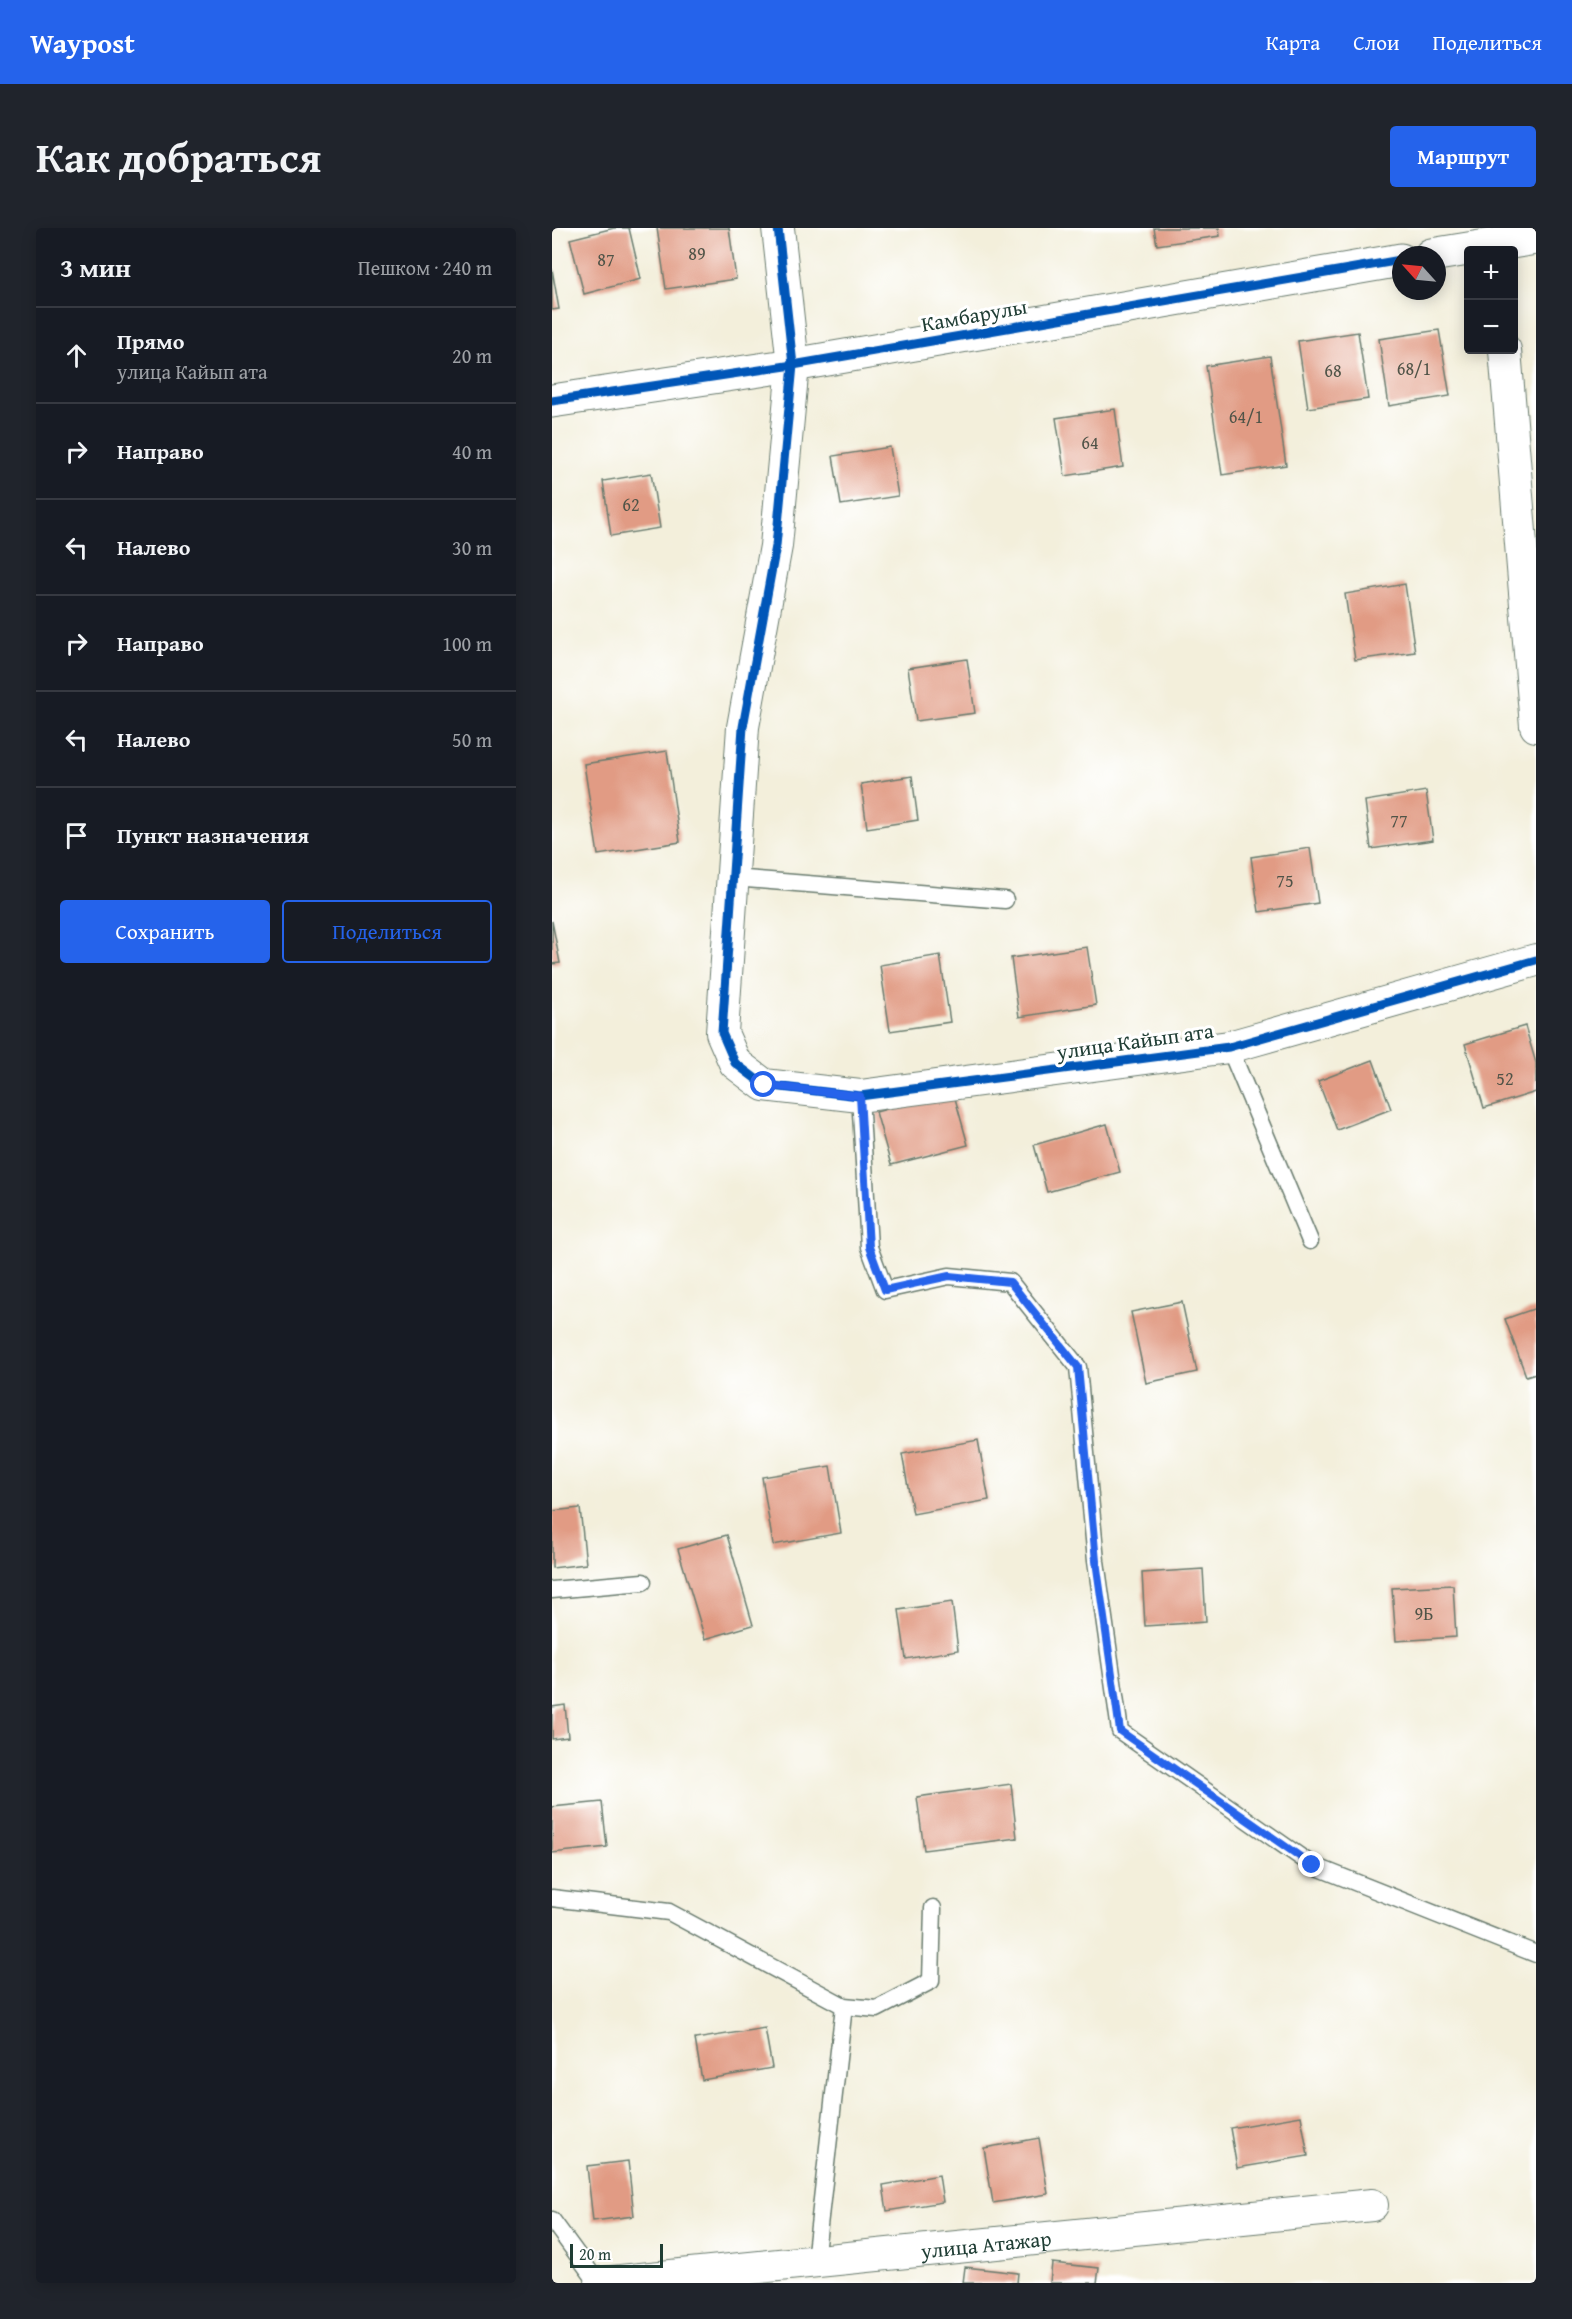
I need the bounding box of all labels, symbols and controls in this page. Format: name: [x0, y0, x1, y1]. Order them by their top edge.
text: Waypost: [30, 22, 135, 63]
text: Карта: [1266, 27, 1320, 58]
text: Слои: [1353, 27, 1399, 58]
text: Поделиться: [1432, 27, 1542, 58]
text: Как добраться: [36, 126, 321, 187]
button: Маршрут: [1390, 126, 1536, 187]
house number: 89: [688, 240, 706, 267]
house number: 87: [597, 246, 615, 273]
north arrow: [1392, 246, 1446, 300]
map controls: [1464, 246, 1518, 354]
button: +: [1464, 246, 1518, 300]
text: 3 мин: [60, 248, 131, 287]
text: Пешком · 240 m: [358, 253, 492, 282]
street label: Камбарулы: [919, 290, 1030, 340]
button: −: [1464, 300, 1518, 354]
text: Прямо: [117, 325, 184, 357]
icon: ahead: [60, 339, 93, 372]
text: 20 m: [452, 341, 492, 370]
house number: 68/1: [1397, 355, 1431, 382]
text: улица Кайып ата: [117, 357, 267, 386]
house number: 68: [1324, 357, 1342, 384]
house number: 64/1: [1229, 403, 1263, 430]
house number: 64: [1081, 429, 1099, 456]
icon: right: [60, 435, 93, 468]
text: Направо: [117, 435, 204, 467]
text: 40 m: [452, 437, 492, 466]
house number: 62: [622, 491, 640, 518]
icon: left: [60, 531, 93, 564]
text: Налево: [117, 531, 190, 563]
text: 30 m: [452, 533, 492, 562]
icon: right: [60, 627, 93, 660]
text: Направо: [117, 627, 204, 659]
text: 100 m: [442, 629, 492, 658]
icon: left: [60, 723, 93, 756]
text: Налево: [117, 723, 190, 755]
text: 50 m: [452, 725, 492, 754]
house number: 77: [1390, 807, 1408, 834]
icon: arrive: [60, 819, 93, 852]
text: Пункт назначения: [117, 819, 309, 851]
house number: 75: [1276, 867, 1294, 894]
button: Сохранить: [60, 900, 270, 963]
button: Поделиться: [282, 900, 492, 963]
street label: улица Кайып ата: [1054, 1015, 1215, 1067]
house number: 52: [1496, 1065, 1514, 1092]
route start: [750, 1071, 776, 1097]
house number: 9Б: [1415, 1600, 1433, 1627]
route end: [1298, 1851, 1324, 1877]
street label: улица Атажар: [918, 2222, 1053, 2266]
scale bar: [570, 2241, 663, 2268]
text: 20 m: [579, 2242, 611, 2266]

